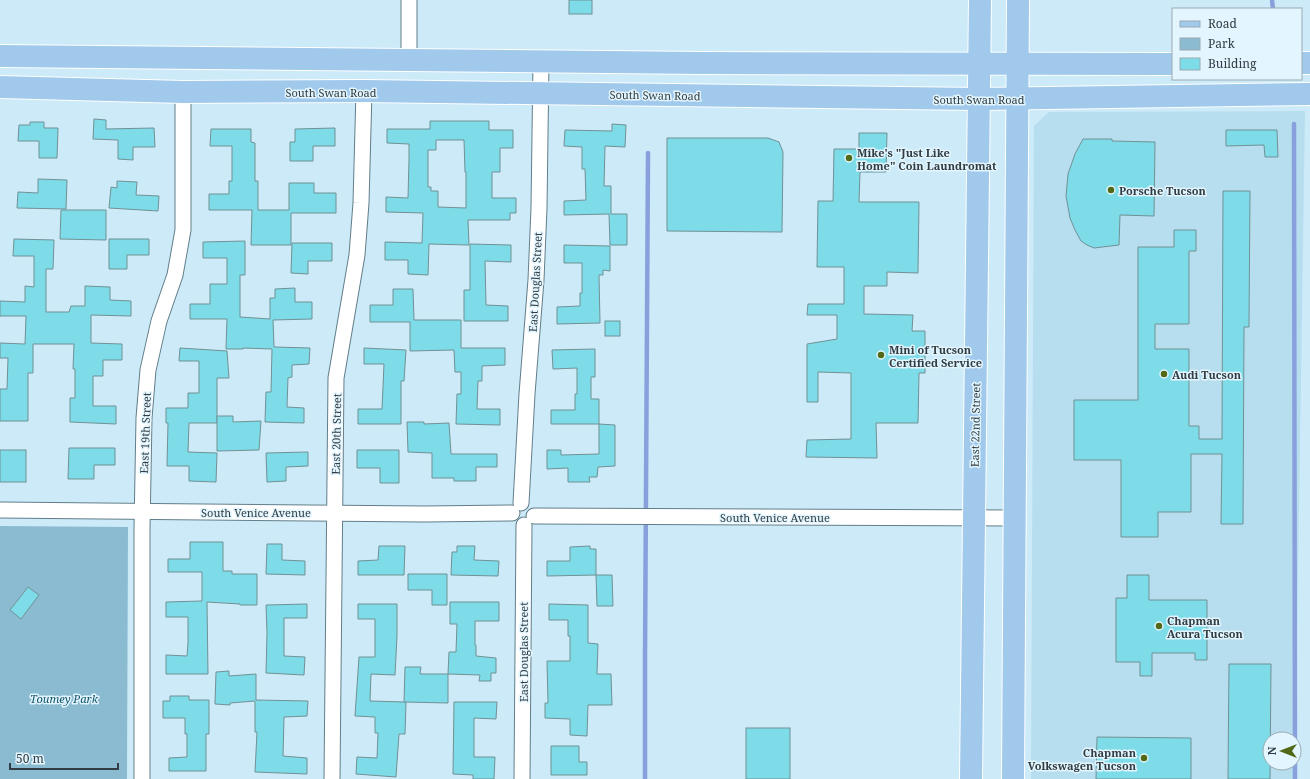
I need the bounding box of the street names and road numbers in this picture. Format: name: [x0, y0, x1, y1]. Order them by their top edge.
street label: South Swan Road: [285, 85, 377, 100]
street label: South Swan Road: [609, 87, 701, 103]
street label: South Swan Road: [933, 92, 1025, 107]
street label: East Douglas Street: [525, 232, 545, 332]
street label: East 22nd Street: [967, 383, 983, 467]
street label: East 19th Street: [136, 392, 154, 474]
street label: East 20th Street: [328, 393, 344, 475]
street label: South Venice Avenue: [201, 505, 311, 520]
street label: South Venice Avenue: [720, 510, 830, 525]
street label: East Douglas Street: [516, 602, 531, 702]

